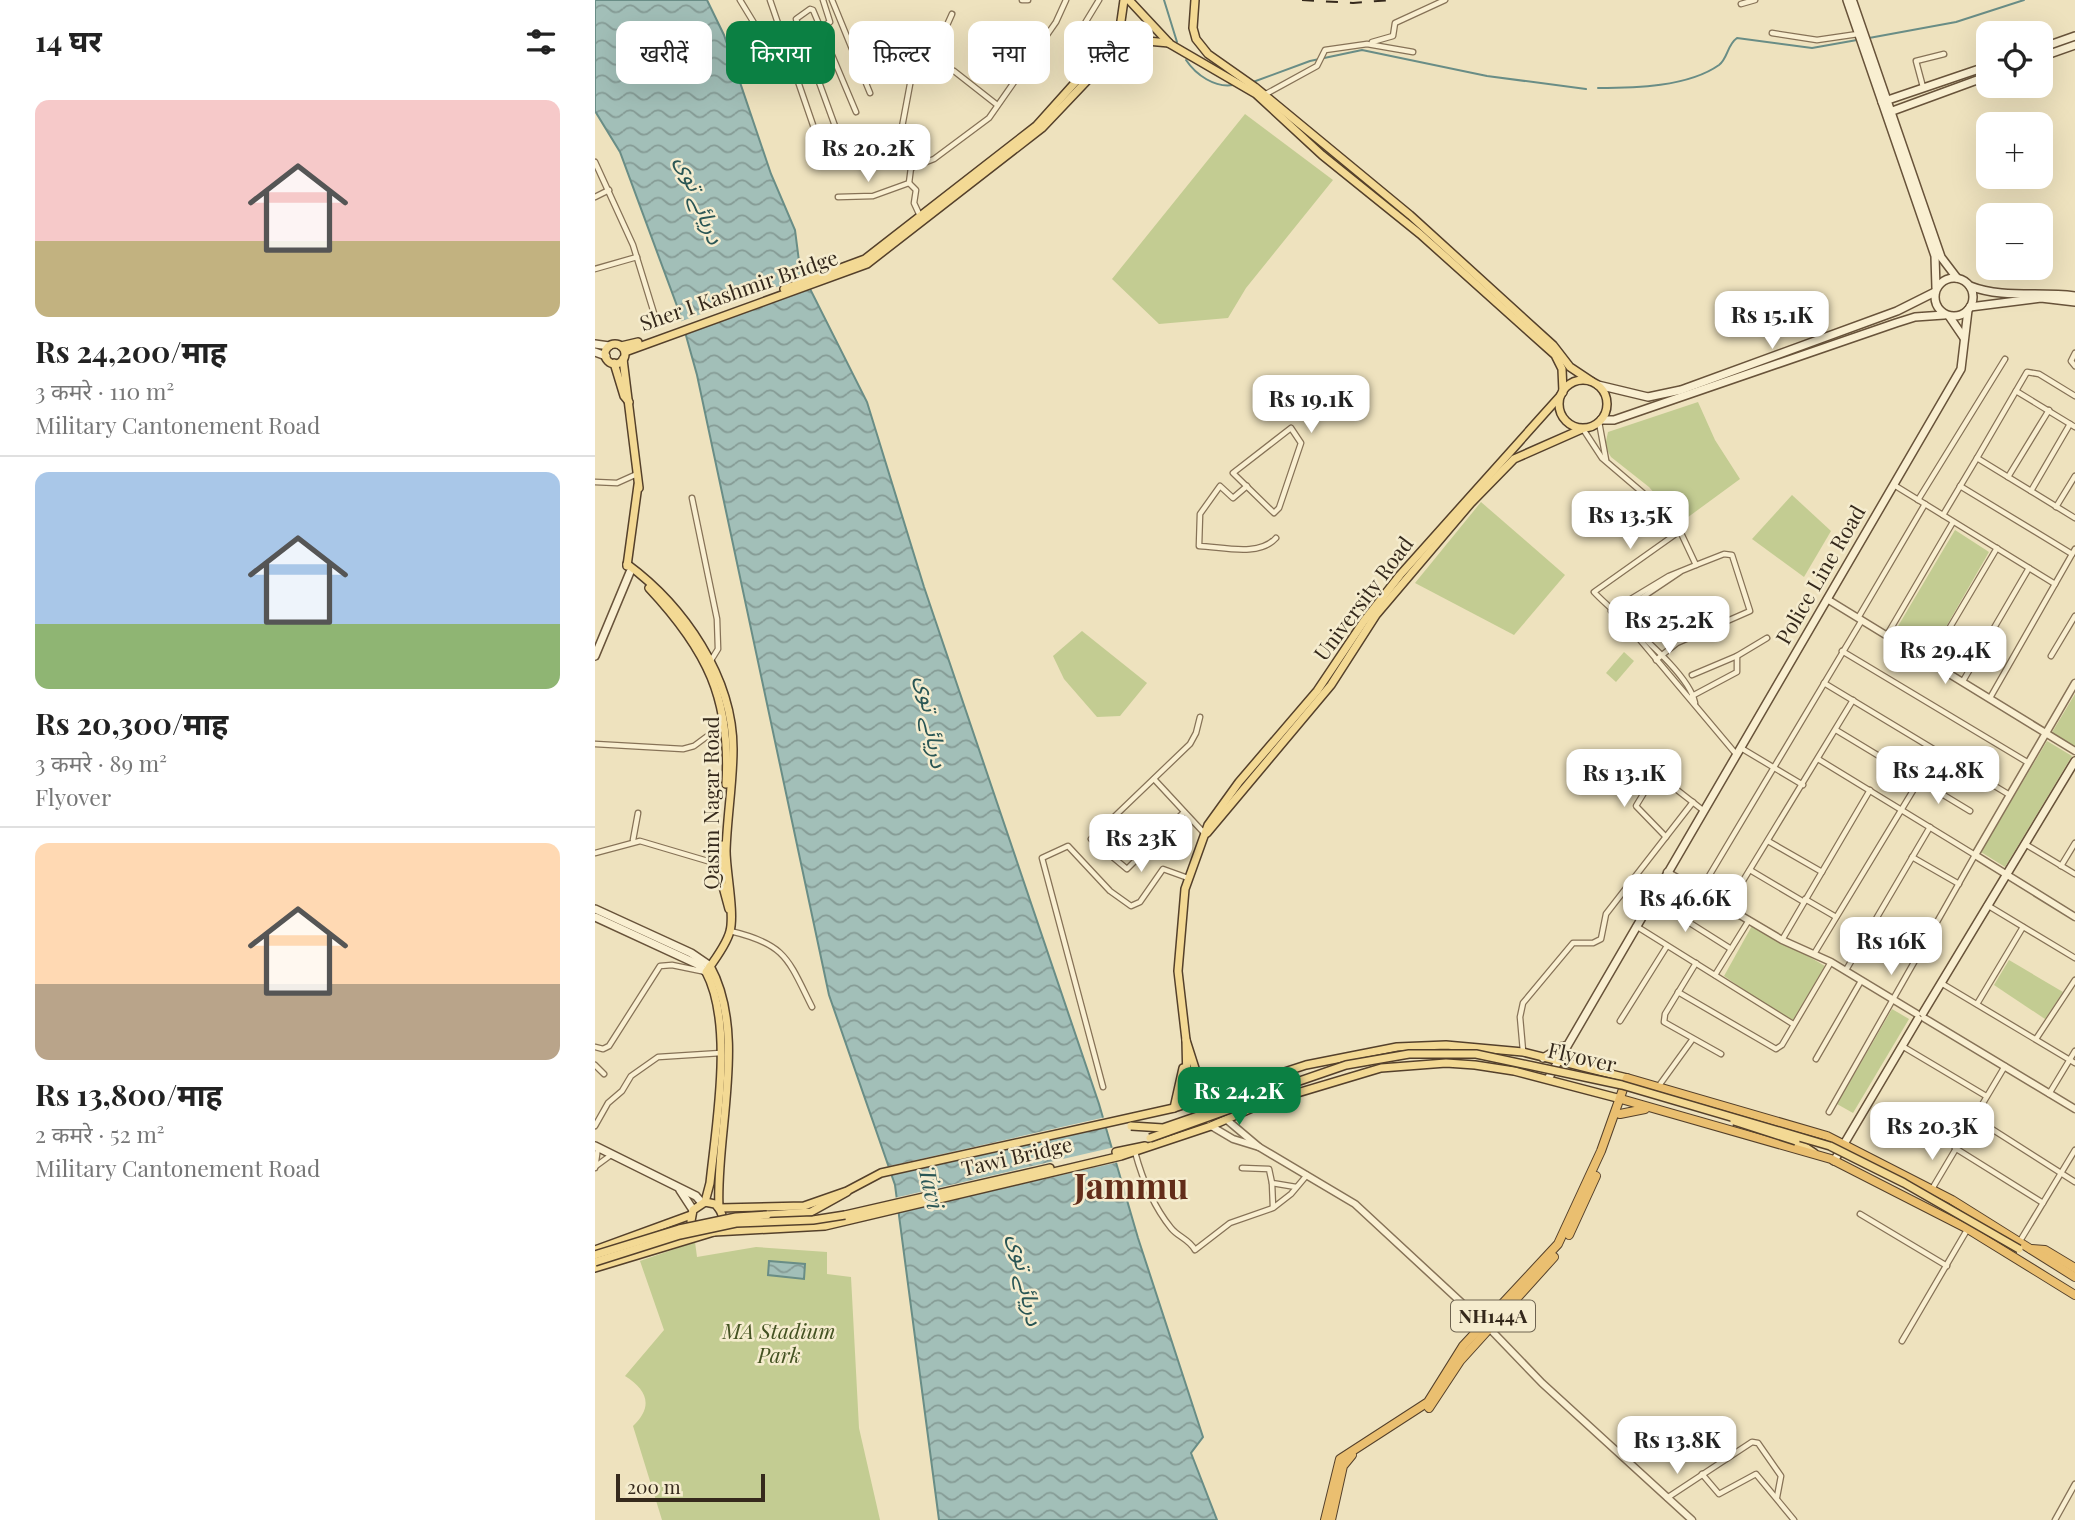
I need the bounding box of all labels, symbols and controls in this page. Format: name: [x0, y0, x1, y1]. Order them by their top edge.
text: 14 घर: [35, 20, 102, 60]
chip: खरीदें: [616, 21, 712, 84]
chip: किराया: [726, 21, 835, 84]
chip: फ़िल्टर: [849, 21, 954, 84]
chip: नया: [968, 21, 1050, 84]
chip: फ़्लैट: [1064, 21, 1153, 84]
map controls: [1976, 21, 2053, 280]
button: locate: [1976, 21, 2053, 98]
icon: filters: [522, 23, 560, 61]
button: +: [1976, 112, 2053, 189]
pin: Rs 20.2K: [796, 124, 940, 184]
text: Rs 20.2K: [821, 131, 915, 162]
icon: home: [235, 145, 361, 271]
water label: دریائے توی: [669, 151, 733, 249]
button: −: [1976, 203, 2053, 280]
street label: Sher I Kashmir Bridge: [636, 242, 841, 336]
pin: Rs 15.1K: [1700, 292, 1844, 351]
text: Rs 15.1K: [1731, 298, 1813, 329]
text: Rs 24,200/माह: [35, 331, 227, 371]
text: 3 कमरे · 110 m²: [35, 375, 174, 406]
pin: Rs 19.1K: [1239, 376, 1383, 435]
text: Rs 19.1K: [1269, 382, 1353, 413]
text: Military Cantonement Road: [35, 409, 320, 440]
pin: Rs 13.5K: [1558, 491, 1702, 551]
text: Rs 13.5K: [1588, 498, 1672, 529]
street label: Police Line Road: [1768, 499, 1870, 649]
icon: home: [235, 517, 361, 643]
street label: University Road: [1306, 530, 1418, 666]
pin: Rs 25.2K: [1597, 596, 1741, 656]
text: Rs 25.2K: [1625, 603, 1713, 634]
pin: Rs 29.4K: [1873, 626, 2017, 686]
text: Rs 29.4K: [1899, 633, 1991, 664]
water label: دریائے توی: [910, 674, 956, 771]
text: Rs 20,300/माह: [35, 703, 228, 743]
street label: Qasim Nagar Road: [696, 716, 724, 890]
pin: Rs 24.8K: [1866, 746, 2010, 806]
text: 3 कमरे · 89 m²: [35, 747, 167, 778]
pin: Rs 13.1K: [1552, 750, 1696, 809]
text: Rs 24.8K: [1892, 753, 1984, 784]
text: Rs 13.1K: [1582, 756, 1666, 787]
text: Flyover: [35, 781, 111, 812]
pin: Rs 23K: [1084, 814, 1198, 874]
text: Rs 23K: [1105, 821, 1177, 852]
pin: Rs 46.6K: [1613, 874, 1757, 934]
text: Rs 46.6K: [1639, 881, 1731, 912]
icon: home: [235, 888, 361, 1014]
pin: Rs 16K: [1834, 918, 1948, 977]
text: Rs 16K: [1856, 924, 1926, 955]
street label: Flyover: [1545, 1035, 1620, 1078]
pin: Rs 24.2K: [1167, 1068, 1311, 1127]
text: Rs 13,800/माह: [35, 1074, 223, 1114]
text: Rs 24.2K: [1194, 1074, 1284, 1105]
pin: Rs 20.3K: [1860, 1102, 2004, 1162]
text: Rs 20.3K: [1886, 1109, 1978, 1140]
text: 2 कमरे · 52 m²: [35, 1118, 165, 1149]
street label: Tawi Bridge: [958, 1129, 1075, 1181]
text: Military Cantonement Road: [35, 1152, 320, 1183]
district label: Jammu: [1073, 1161, 1188, 1208]
water label: Tavi: [912, 1163, 953, 1213]
water label: دریائے توی: [1002, 1232, 1052, 1329]
road number: NH144A: [1451, 1300, 1535, 1332]
park label: MA Stadium Park: [721, 1316, 836, 1368]
pin: Rs 13.8K: [1605, 1416, 1749, 1476]
text: Rs 13.8K: [1633, 1423, 1721, 1454]
scale bar: [616, 1471, 765, 1503]
text: 200 m: [627, 1473, 681, 1499]

